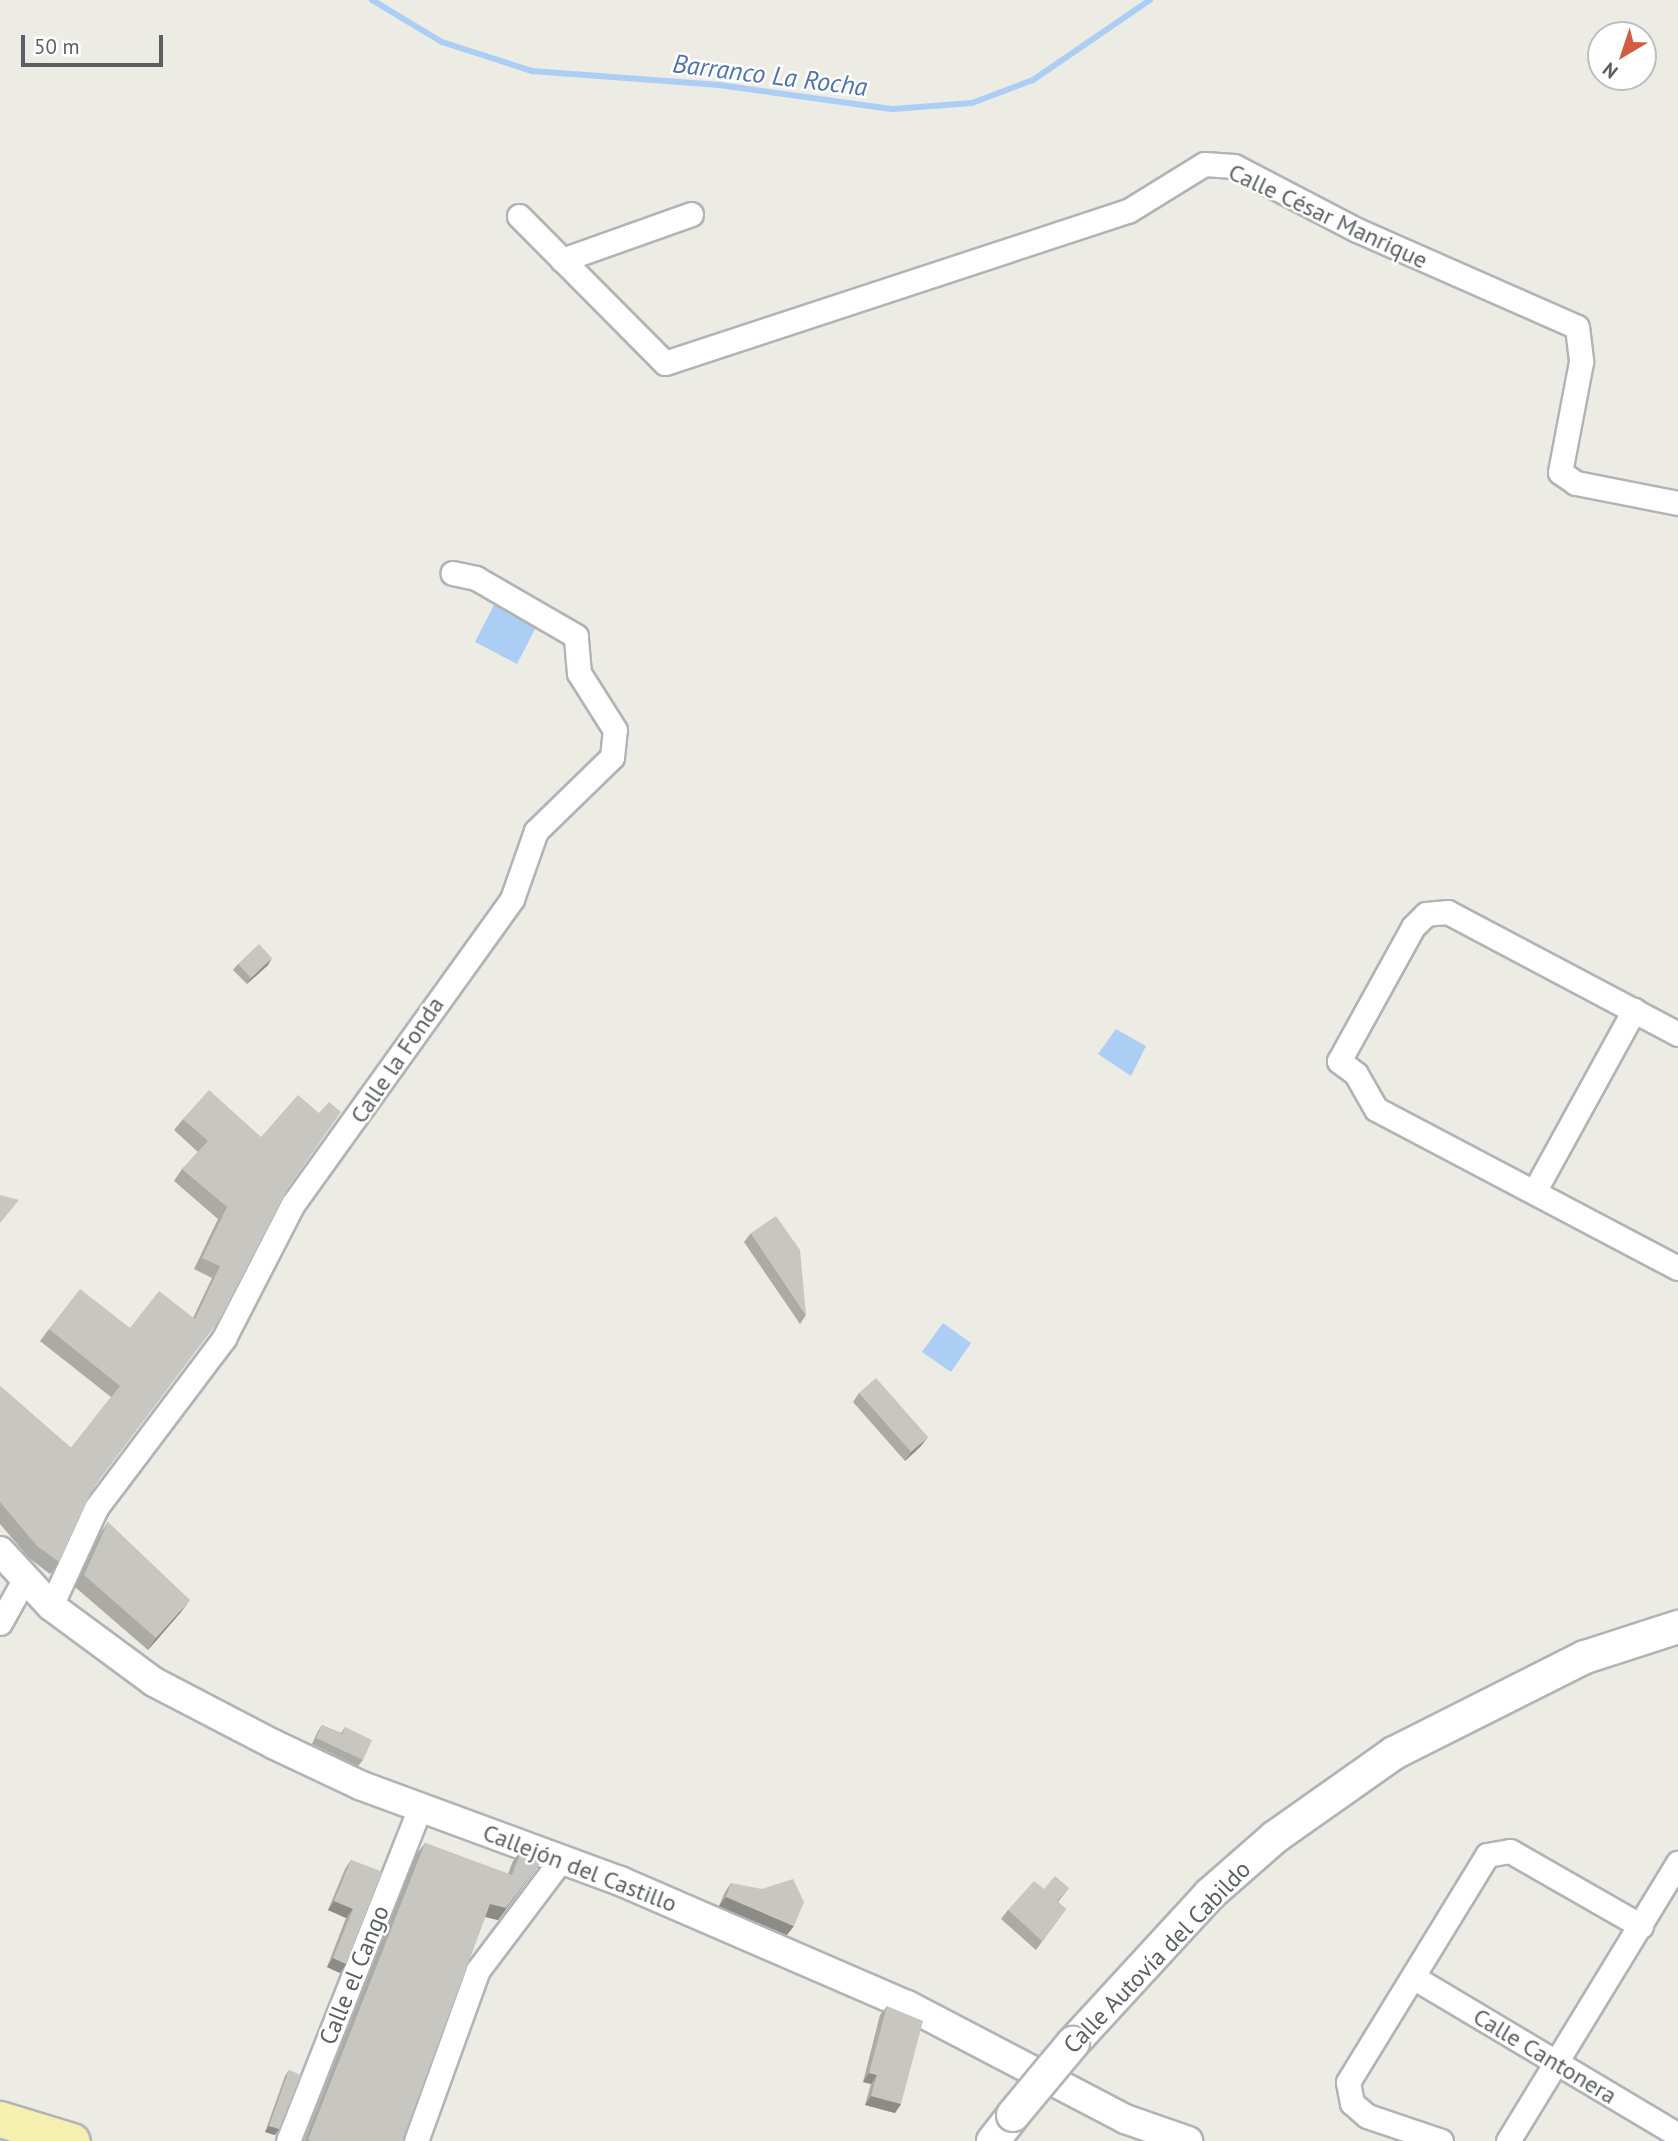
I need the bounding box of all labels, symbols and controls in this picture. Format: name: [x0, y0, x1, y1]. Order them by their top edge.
scale bar: [24, 21, 166, 65]
north arrow: [1587, 21, 1657, 91]
text: 50 m: [34, 33, 80, 60]
water label: Barranco La Rocha: [671, 48, 869, 102]
text: N: [1598, 58, 1622, 84]
street label: Calle César Manrique: [1224, 157, 1432, 275]
street label: Calle la Fonda: [344, 991, 450, 1129]
street label: Callejón del Castillo: [479, 1818, 681, 1918]
street label: Calle Autovía del Cabildo: [1057, 1854, 1257, 2060]
street label: Calle el Cango: [313, 1901, 395, 2049]
street label: Calle Cantonera: [1468, 2002, 1622, 2110]

